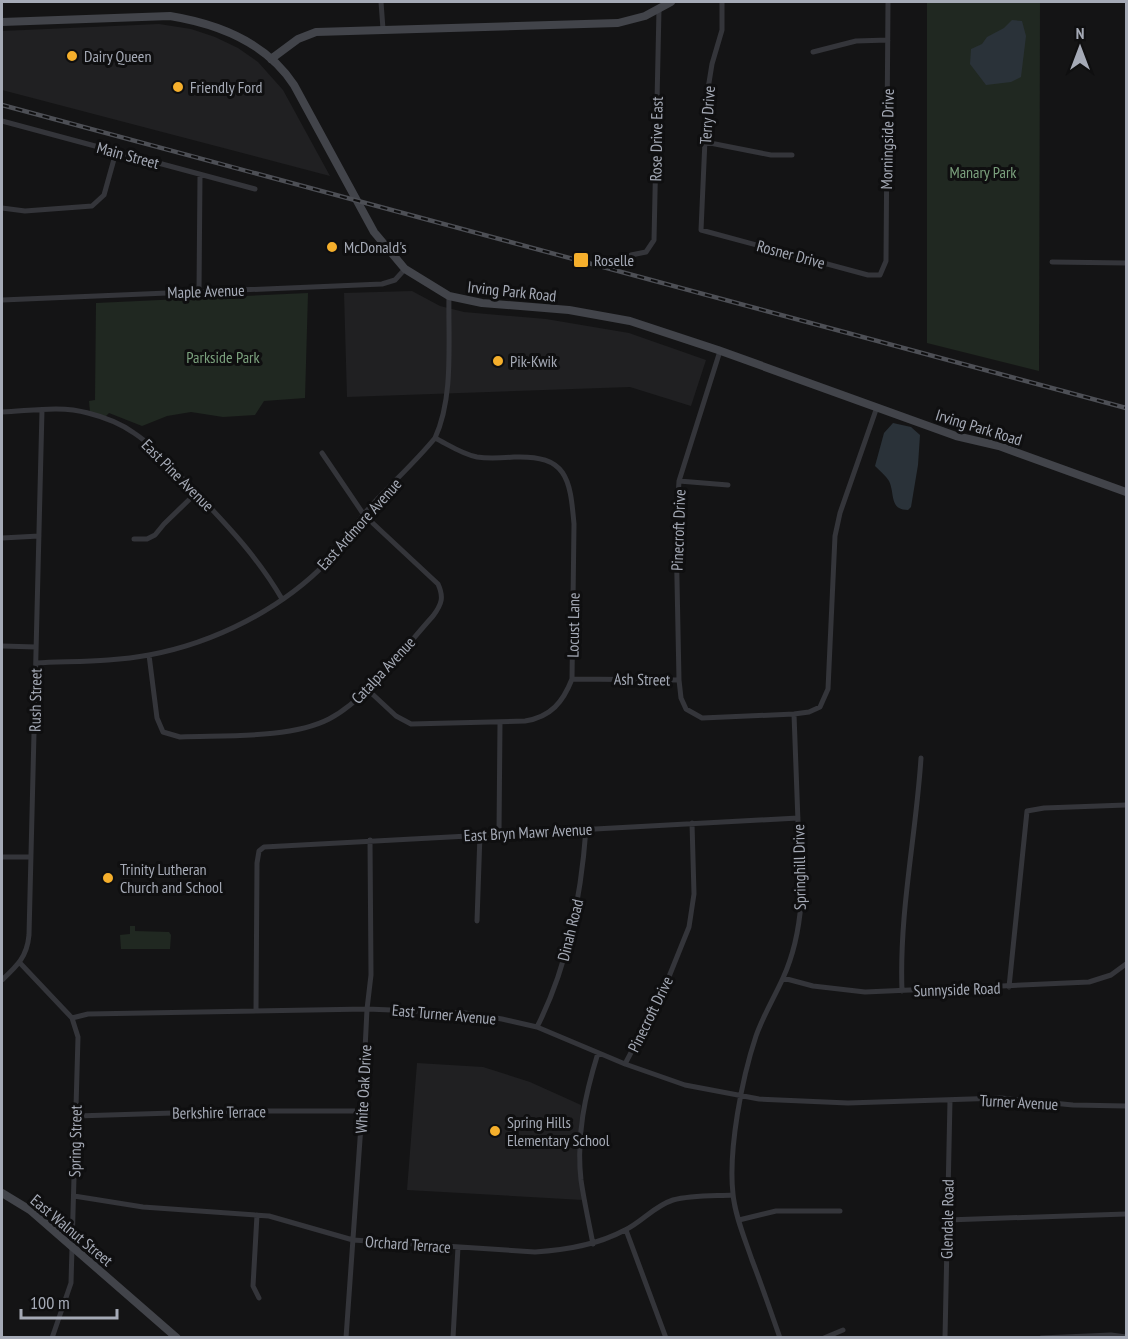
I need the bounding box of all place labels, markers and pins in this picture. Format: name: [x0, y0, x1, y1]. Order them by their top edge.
place label: Dairy Queen: [84, 46, 151, 66]
marker: Dairy Queen: [65, 49, 79, 63]
place label: Friendly Ford: [190, 77, 263, 97]
marker: Friendly Ford: [171, 80, 185, 94]
place label: McDonald's: [344, 237, 407, 257]
marker: McDonald's: [325, 240, 339, 254]
place label: Roselle: [594, 250, 634, 270]
marker: Roselle: [572, 251, 590, 269]
place label: Pik-Kwik: [510, 351, 558, 371]
marker: Pik-Kwik: [491, 354, 505, 368]
place label: Trinity Lutheran Church and School: [120, 859, 223, 897]
marker: Trinity Lutheran Church and School: [101, 871, 115, 885]
place label: Spring Hills Elementary School: [507, 1112, 610, 1150]
marker: Spring Hills Elementary School: [488, 1124, 502, 1138]

